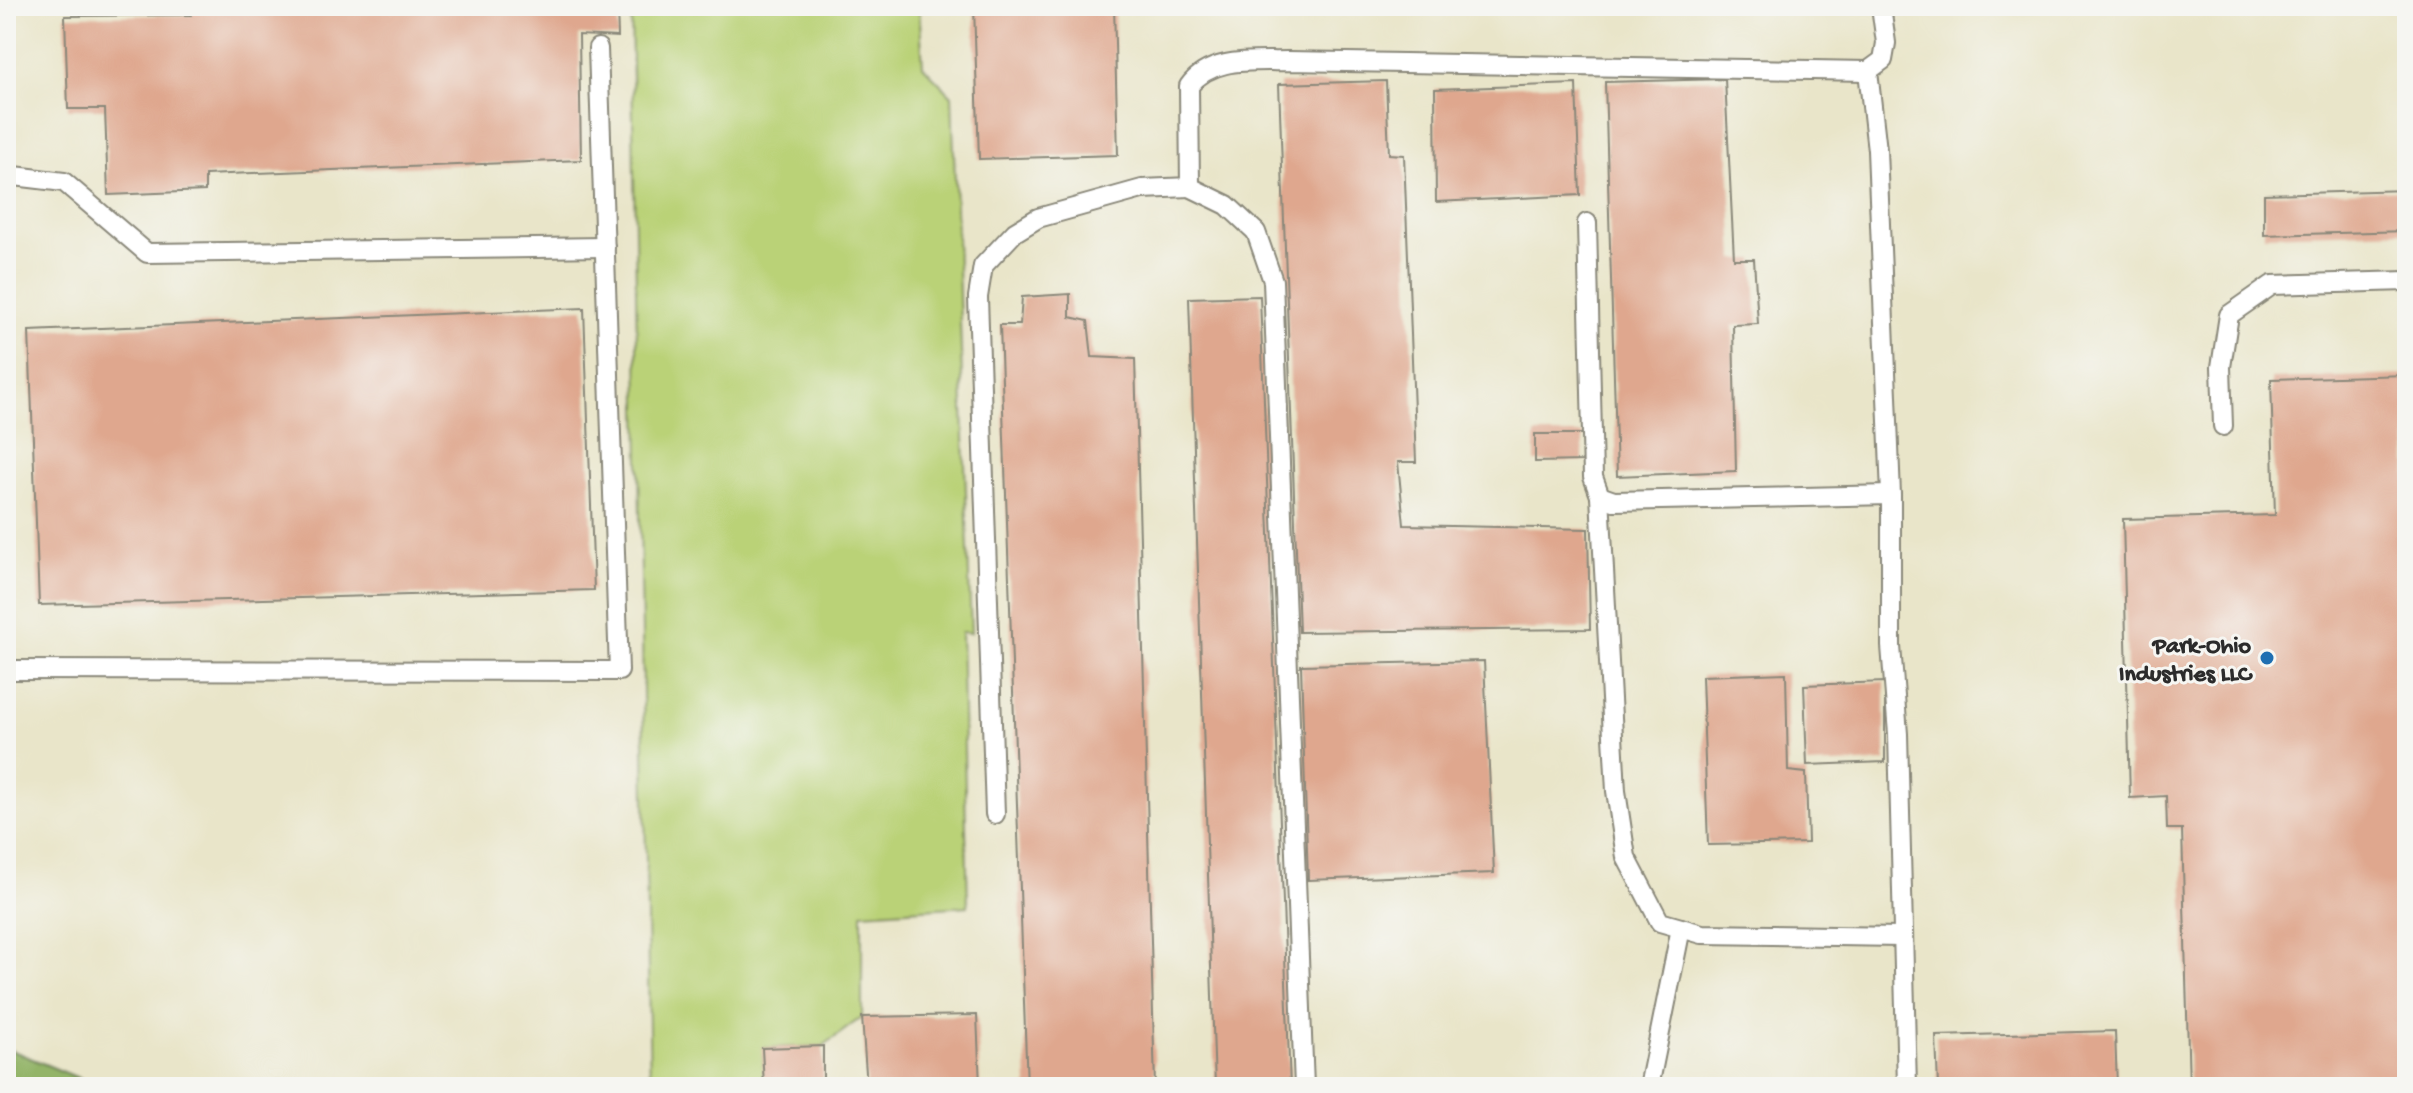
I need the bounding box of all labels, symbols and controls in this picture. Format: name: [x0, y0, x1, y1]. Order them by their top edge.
place label: Park-Ohio Industries LLC: [2119, 633, 2253, 690]
marker: Park-Ohio Industries LLC: [2258, 649, 2276, 667]

